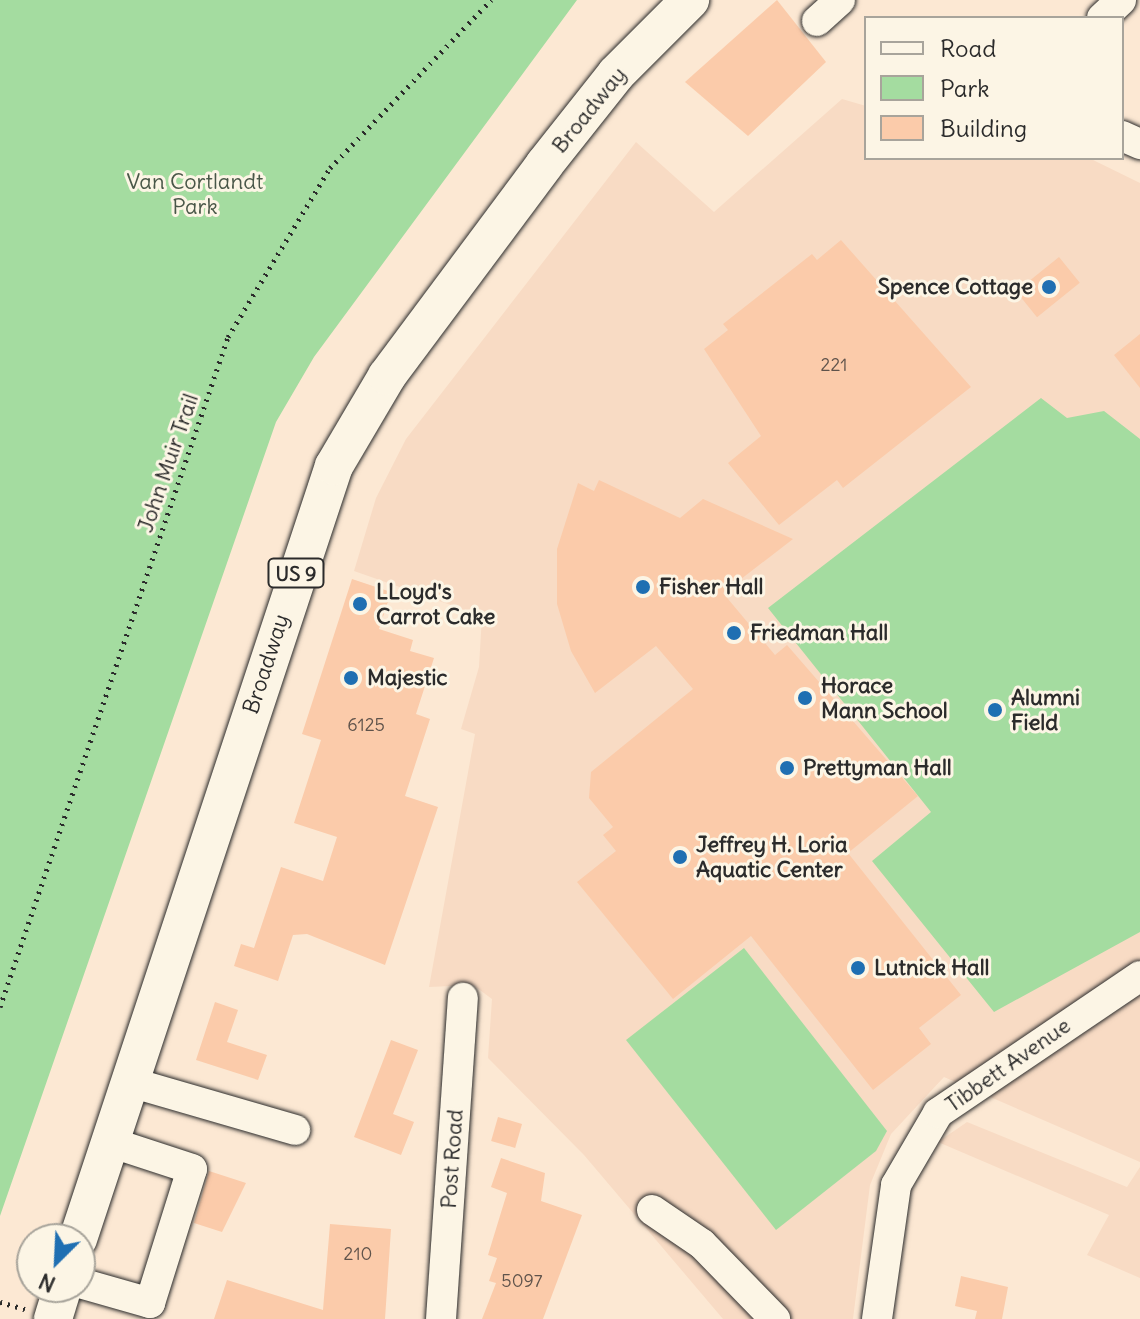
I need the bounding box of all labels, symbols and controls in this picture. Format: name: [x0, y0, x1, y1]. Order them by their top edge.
legend: [864, 16, 1124, 160]
text: Road: [940, 33, 996, 63]
street label: Broadway: [546, 62, 632, 158]
text: Park: [940, 73, 990, 103]
text: Building: [940, 113, 1027, 143]
park label: Van Cortlandt Park: [127, 168, 263, 220]
place label: Spence Cottage: [878, 274, 1033, 300]
marker: Spence Cottage: [1040, 278, 1058, 296]
house number: 221: [821, 354, 847, 376]
street label: John Muir Trail: [132, 390, 204, 536]
road number: US 9: [266, 557, 326, 589]
place label: Fisher Hall: [659, 574, 763, 600]
place label: LLoyd's Carrot Cake: [376, 578, 495, 630]
marker: Fisher Hall: [634, 578, 652, 596]
marker: LLoyd's Carrot Cake: [351, 595, 369, 613]
street label: Broadway: [238, 611, 294, 717]
place label: Friedman Hall: [750, 620, 888, 646]
marker: Friedman Hall: [725, 624, 743, 642]
place label: Majestic: [367, 665, 448, 691]
marker: Majestic: [342, 669, 360, 687]
place label: Horace Mann School: [821, 672, 948, 724]
place label: Alumni Field: [1011, 684, 1080, 736]
marker: Horace Mann School: [796, 689, 814, 707]
marker: Alumni Field: [986, 701, 1004, 719]
house number: 6125: [347, 714, 385, 736]
place label: Prettyman Hall: [803, 755, 952, 781]
marker: Prettyman Hall: [778, 759, 796, 777]
place label: Jeffrey H. Loria Aquatic Center: [696, 831, 847, 882]
marker: Jeffrey H. Loria Aquatic Center: [671, 848, 689, 866]
place label: Lutnick Hall: [874, 955, 989, 981]
marker: Lutnick Hall: [849, 959, 867, 977]
street label: Tibbett Avenue: [940, 1012, 1076, 1118]
street label: Post Road: [435, 1109, 469, 1209]
north arrow: [16, 1223, 96, 1303]
house number: 210: [344, 1243, 372, 1265]
text: N: [34, 1267, 60, 1299]
house number: 5097: [501, 1270, 543, 1292]

